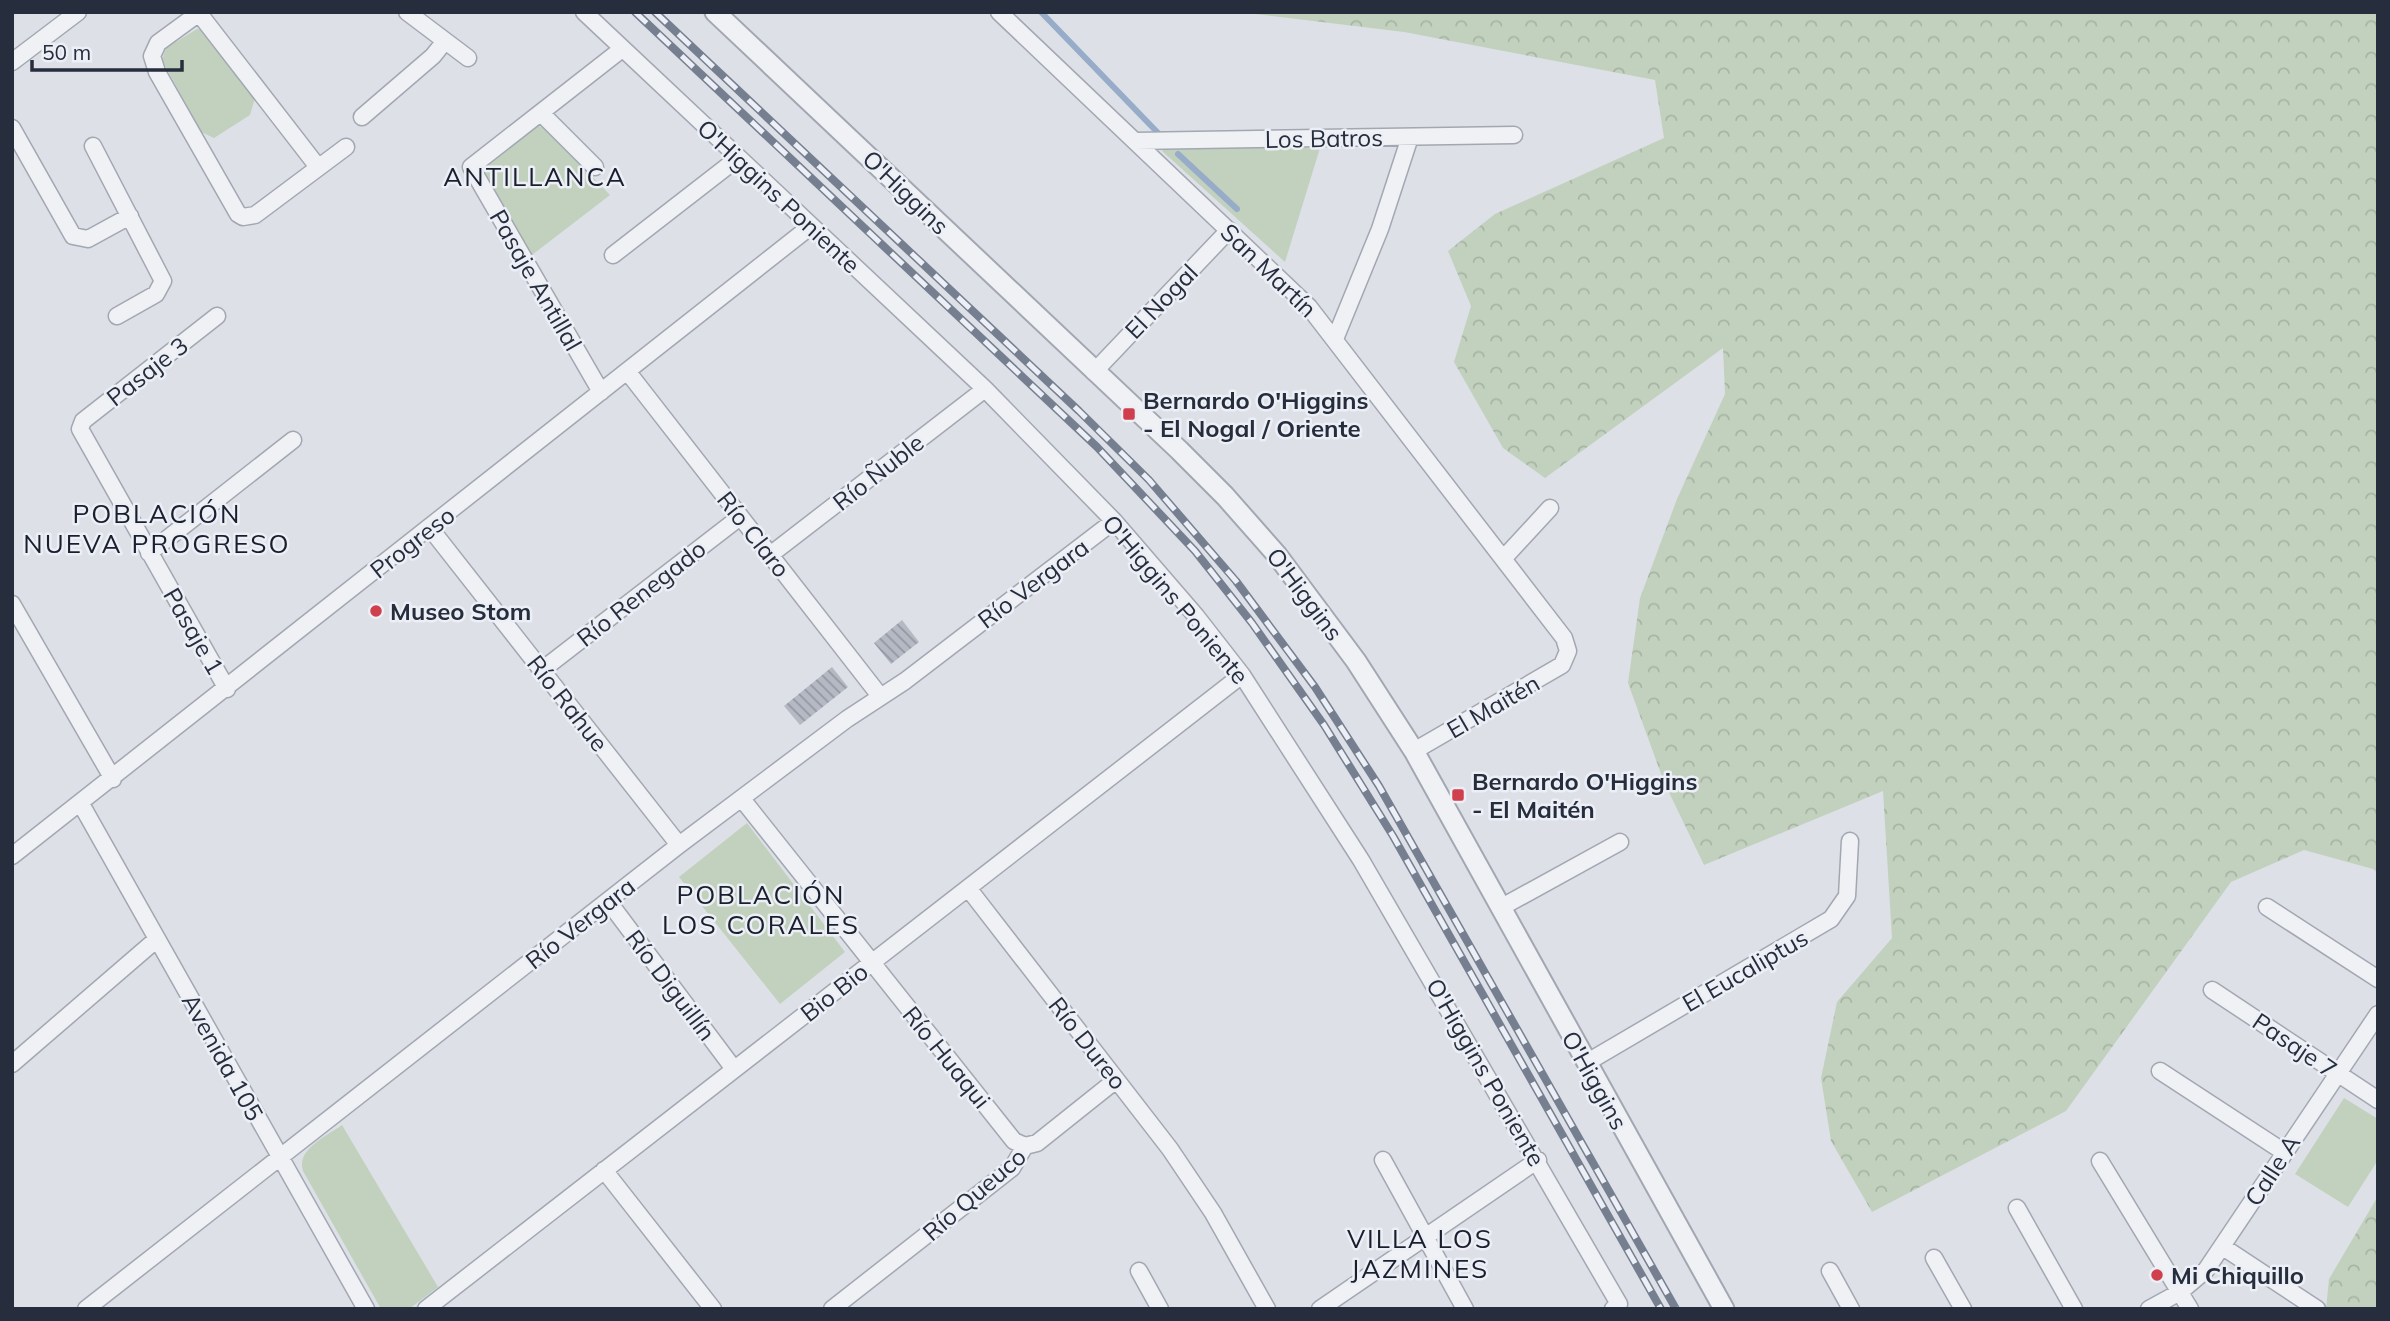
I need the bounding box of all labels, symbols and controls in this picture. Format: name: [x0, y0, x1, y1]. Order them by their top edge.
scale bar: [32, 28, 182, 72]
text: 50 m: [42, 39, 91, 65]
street label: O'Higgins Poniente: [691, 113, 867, 279]
street label: Los Batros: [1265, 122, 1383, 154]
street label: O'Higgins: [857, 144, 955, 240]
district label: ANTILLANCA: [443, 160, 627, 193]
street label: Pasaje Antillal: [483, 204, 589, 356]
street label: San Martín: [1215, 217, 1323, 323]
street label: El Nogal: [1118, 257, 1204, 345]
street label: Pasaje 3: [100, 330, 194, 412]
place label: Bernardo O'Higgins - El Nogal / Oriente: [1143, 385, 1369, 443]
marker: Bernardo O'Higgins - El Nogal / Oriente: [1121, 406, 1137, 422]
street label: Río Ñuble: [827, 427, 929, 517]
street label: Río Claro: [711, 485, 797, 583]
district label: POBLACIÓN NUEVA PROGRESO: [23, 497, 291, 560]
street label: Progreso: [364, 500, 460, 584]
street label: O'Higgins Poniente: [1096, 508, 1256, 690]
street label: Río Vergara: [972, 532, 1094, 634]
street label: Río Renegado: [570, 533, 712, 653]
street label: O'Higgins: [1260, 542, 1350, 646]
street label: Pasaje 1: [157, 582, 231, 680]
place label: Museo Stom: [390, 596, 531, 626]
marker: Museo Stom: [368, 603, 384, 619]
street label: Río Rahue: [521, 649, 615, 757]
street label: El Maitén: [1441, 667, 1545, 745]
place label: Bernardo O'Higgins - El Maitén: [1472, 766, 1698, 824]
marker: Bernardo O'Higgins - El Maitén: [1450, 787, 1466, 803]
street label: Río Vergara: [519, 871, 641, 975]
district label: POBLACIÓN LOS CORALES: [662, 878, 860, 941]
street label: El Eucaliptus: [1677, 922, 1813, 1018]
street label: Río Diguillín: [620, 924, 722, 1046]
street label: Bio Bio: [794, 956, 874, 1028]
street label: O'Higgins Poniente: [1420, 973, 1552, 1171]
street label: Avenida 105: [176, 988, 270, 1126]
street label: Río Dureo: [1043, 991, 1133, 1095]
street label: Río Huaqui: [897, 1000, 997, 1114]
street label: Pasaje 7: [2247, 1006, 2343, 1084]
street label: O'Higgins: [1556, 1025, 1634, 1135]
street label: Calle A: [2238, 1128, 2306, 1211]
street label: Río Queuco: [916, 1141, 1032, 1247]
district label: VILLA LOS JAZMINES: [1347, 1222, 1493, 1285]
place label: Mi Chiquillo: [2171, 1260, 2304, 1290]
marker: Mi Chiquillo: [2149, 1267, 2165, 1283]

